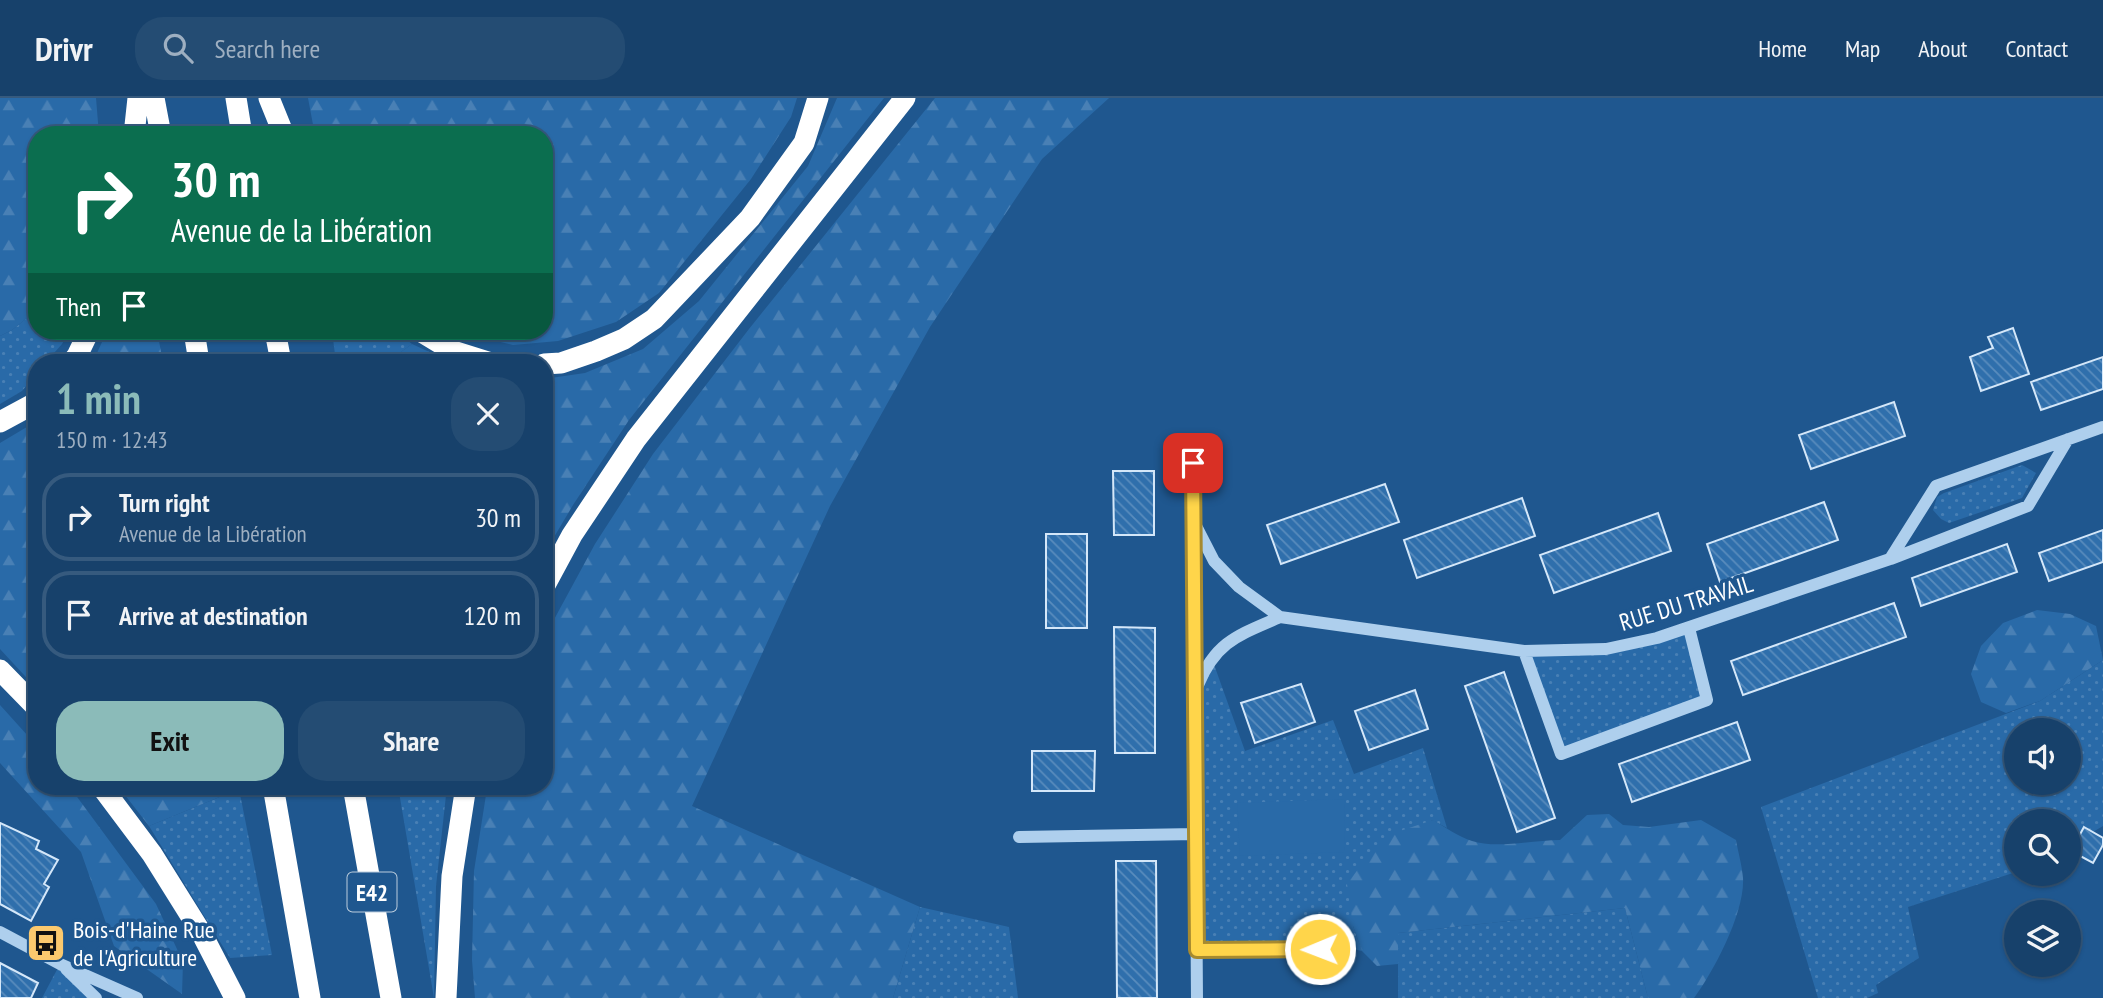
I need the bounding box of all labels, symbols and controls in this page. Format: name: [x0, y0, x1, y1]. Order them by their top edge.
search box: [135, 17, 625, 80]
text: Drivr: [35, 27, 93, 70]
icon: search: [159, 29, 197, 67]
text: Search here: [215, 32, 320, 65]
text: Home: [1758, 33, 1807, 64]
text: Map: [1845, 33, 1880, 64]
text: About: [1918, 33, 1967, 64]
text: Contact: [2005, 33, 2068, 64]
text: 30 m: [171, 147, 260, 211]
icon: right: [56, 154, 147, 245]
text: Avenue de la Libération: [171, 209, 432, 251]
icon: arrive: [115, 287, 153, 325]
text: Then: [56, 290, 101, 323]
text: 1 min: [56, 371, 141, 426]
button: close: [451, 377, 525, 451]
text: 150 m · 12:43: [56, 425, 168, 454]
pin: [1163, 433, 1223, 493]
icon: arrive: [1174, 444, 1212, 482]
text: Turn right: [119, 486, 210, 519]
icon: right: [60, 498, 98, 536]
text: 30 m: [475, 501, 521, 534]
text: Avenue de la Libération: [119, 519, 307, 548]
street label: RUE DU TRAVAIL: [1615, 568, 1757, 638]
icon: arrive: [60, 596, 98, 634]
text: Arrive at destination: [119, 599, 308, 632]
text: 120 m: [463, 599, 521, 632]
button: Exit: [56, 701, 284, 781]
button: Share: [298, 701, 525, 781]
map controls: [2004, 718, 2081, 977]
button: sound: [2004, 718, 2081, 795]
button: search: [2004, 809, 2081, 886]
road number: E42: [348, 872, 396, 912]
button: layers: [2004, 900, 2081, 977]
position arrow: [1283, 912, 1357, 986]
place label: Bois-d'Haine Rue de l'Agriculture: [73, 914, 215, 973]
bus stop icon: Bois-d'Haine Rue de l'Agriculture: [25, 922, 67, 964]

